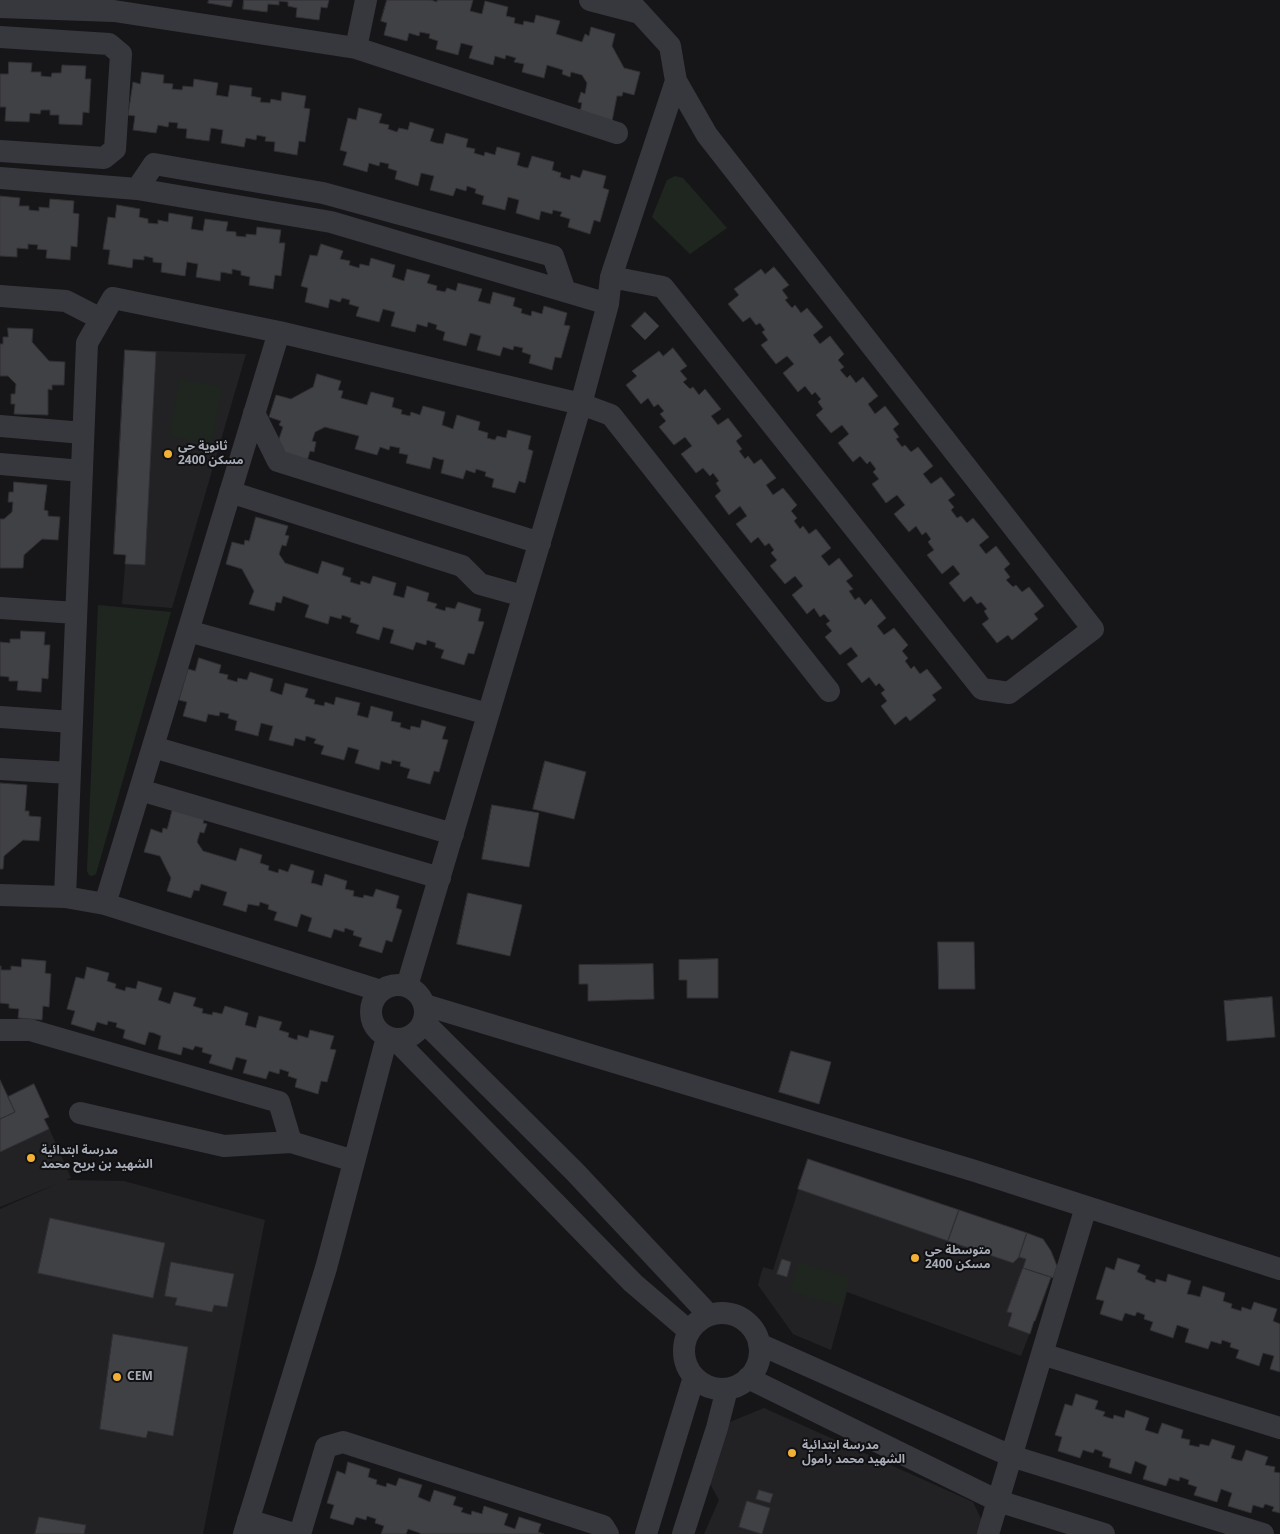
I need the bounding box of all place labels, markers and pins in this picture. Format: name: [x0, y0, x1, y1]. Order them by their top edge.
place label: ثانوية حي 2400 مسكن: [178, 440, 244, 468]
marker: ثانوية حي 2400 مسكن: [162, 448, 174, 460]
place label: مدرسة ابتدائية الشهيد بن بريح محمد: [41, 1144, 153, 1172]
marker: مدرسة ابتدائية الشهيد بن بريح محمد: [25, 1152, 37, 1164]
place label: متوسطة حي 2400 مسكن: [925, 1244, 991, 1272]
marker: متوسطة حي 2400 مسكن: [909, 1252, 921, 1264]
place label: CEM: [127, 1370, 153, 1384]
marker: CEM: [111, 1371, 123, 1383]
place label: مدرسة ابتدائية الشهيد محمد رامول: [802, 1439, 905, 1467]
marker: مدرسة ابتدائية الشهيد محمد رامول: [786, 1447, 798, 1459]

